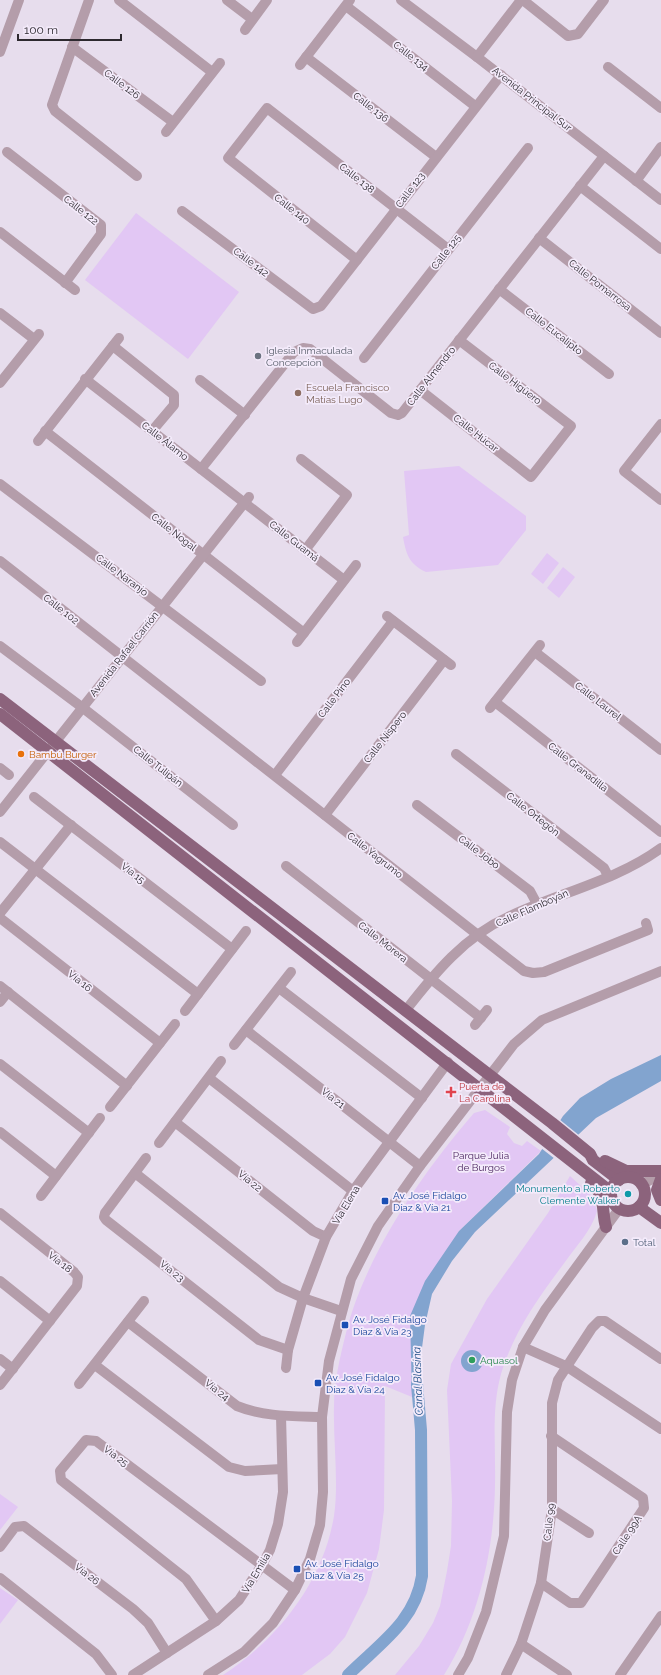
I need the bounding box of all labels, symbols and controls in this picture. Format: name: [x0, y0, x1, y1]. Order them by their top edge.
scale bar: [18, 16, 121, 42]
text: 100 m: [24, 23, 58, 37]
street label: Calle 134: [391, 39, 431, 73]
street label: Avenida Principal Sur: [490, 65, 574, 134]
street label: Calle 126: [102, 67, 142, 101]
street label: Calle 136: [351, 90, 391, 124]
street label: Calle 138: [337, 161, 377, 195]
street label: Calle 123: [393, 170, 427, 210]
street label: Calle 140: [272, 192, 312, 226]
street label: Calle 122: [62, 193, 100, 227]
street label: Calle 125: [429, 232, 463, 272]
street label: Calle 142: [231, 245, 271, 279]
street label: Calle Pomarrosa: [567, 257, 633, 313]
street label: Calle Eucalipto: [523, 305, 585, 357]
street label: Calle Almendro: [405, 344, 457, 408]
place label: Iglesia Inmaculada Concepción: [266, 345, 352, 368]
marker: Iglesia Inmaculada Concepción: [253, 351, 263, 361]
street label: Calle Higüero: [487, 360, 544, 406]
place label: Escuela Francisco Matías Lugo: [306, 382, 389, 405]
marker: Escuela Francisco Matías Lugo: [293, 388, 303, 398]
street label: Calle Húcar: [451, 412, 501, 454]
street label: Calle Álamo: [140, 419, 190, 463]
street label: Calle Nogal: [149, 511, 199, 553]
street label: Calle Guamá: [267, 518, 321, 564]
street label: Calle Naranjo: [94, 552, 150, 598]
street label: Calle 102: [41, 592, 81, 626]
street label: Avenida Rafael Carrión: [88, 609, 161, 699]
street label: Calle Pino: [316, 676, 352, 720]
street label: Calle Laurel: [573, 680, 623, 723]
street label: Calle Níspero: [362, 709, 409, 765]
street label: Calle Granadilla: [546, 740, 610, 794]
street label: Calle Tulipán: [131, 743, 185, 789]
marker: Bambú Burger: [16, 749, 26, 759]
place label: Bambú Burger: [29, 749, 97, 760]
street label: Calle Ortegón: [504, 790, 562, 838]
street label: Calle Yagrumo: [345, 830, 405, 880]
street label: Calle Jobo: [456, 833, 502, 871]
street label: Vía 15: [119, 860, 147, 886]
street label: Calle Flamboyán: [494, 887, 570, 929]
street label: Calle Morera: [356, 920, 410, 964]
street label: Vía 16: [66, 968, 94, 994]
place label: Puerta de La Carolina: [459, 1081, 511, 1104]
street label: Vía 21: [319, 1086, 347, 1111]
marker: Puerta de La Carolina: [446, 1087, 456, 1097]
park label: Parque Julia de Burgos: [453, 1150, 509, 1173]
street label: Vía 22: [236, 1168, 264, 1194]
place label: Monumento a Roberto Clemente Walker: [516, 1183, 620, 1206]
street label: Vía Elena: [330, 1184, 362, 1226]
marker: Monumento a Roberto Clemente Walker: [623, 1189, 633, 1199]
place label: Av. José Fidalgo Díaz & Vía 21: [393, 1190, 467, 1213]
marker: Av. José Fidalgo Díaz & Vía 21: [380, 1196, 390, 1206]
marker: Total: [620, 1237, 630, 1247]
place label: Total: [633, 1237, 656, 1248]
street label: Vía 18: [46, 1249, 74, 1275]
street label: Vía 23: [158, 1258, 186, 1284]
place label: Av. José Fidalgo Díaz & Vía 23: [353, 1314, 427, 1337]
marker: Av. José Fidalgo Díaz & Vía 23: [340, 1320, 350, 1330]
water label: Canal Blasina: [410, 1346, 426, 1416]
marker: Aquasol: [467, 1355, 477, 1365]
place label: Aquasol: [480, 1355, 518, 1366]
place label: Av. José Fidalgo Díaz & Vía 24: [326, 1372, 400, 1395]
street label: Vía 24: [203, 1377, 232, 1403]
marker: Av. José Fidalgo Díaz & Vía 24: [313, 1378, 323, 1388]
street label: Vía 25: [102, 1443, 131, 1469]
street label: Calle 99: [541, 1502, 557, 1541]
street label: Calle 99A: [610, 1513, 644, 1557]
street label: Vía Emilia: [240, 1551, 272, 1595]
place label: Av. José Fidalgo Díaz & Vía 25: [305, 1558, 379, 1581]
street label: Vía 26: [72, 1561, 102, 1587]
marker: Av. José Fidalgo Díaz & Vía 25: [292, 1564, 302, 1574]

